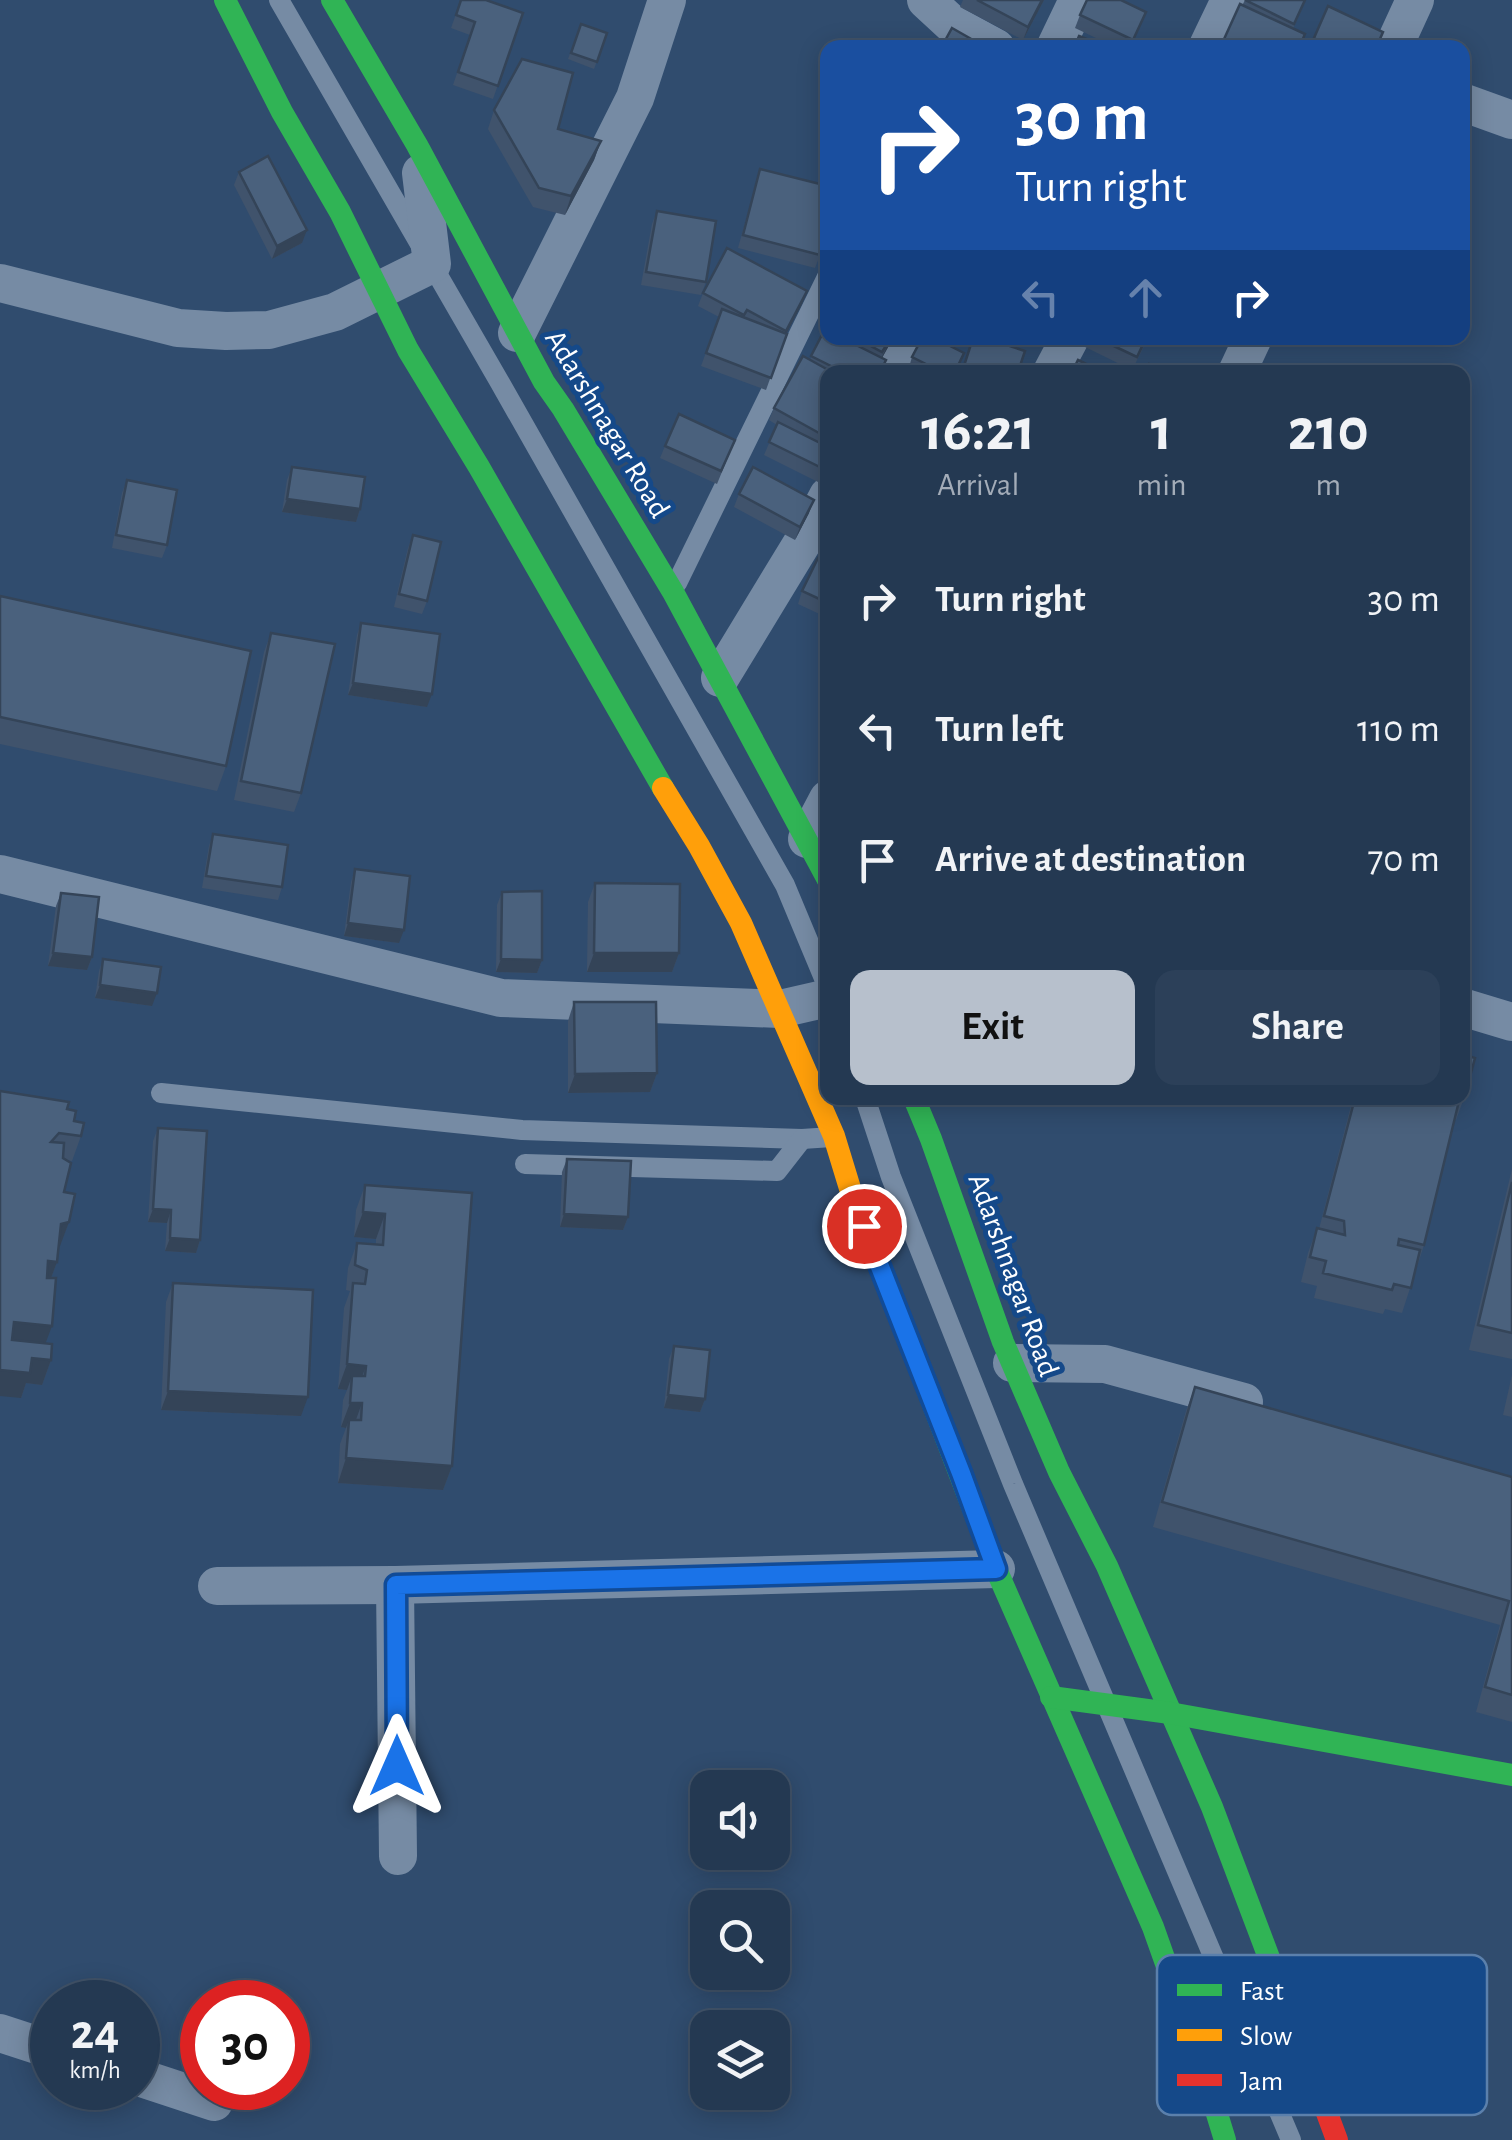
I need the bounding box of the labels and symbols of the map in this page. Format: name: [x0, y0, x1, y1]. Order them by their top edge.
street label: Adarshnagar Road: [539, 325, 675, 523]
street label: Adarshnagar Road: [962, 1170, 1064, 1380]
pin: [822, 1184, 907, 1269]
position arrow: [345, 1714, 449, 1818]
legend: [1157, 1955, 1487, 2115]
text: Fast: [1240, 1978, 1284, 2006]
speed limit sign: 30: [180, 1980, 310, 2110]
text: Slow: [1240, 2023, 1292, 2051]
text: Jam: [1240, 2068, 1283, 2096]

